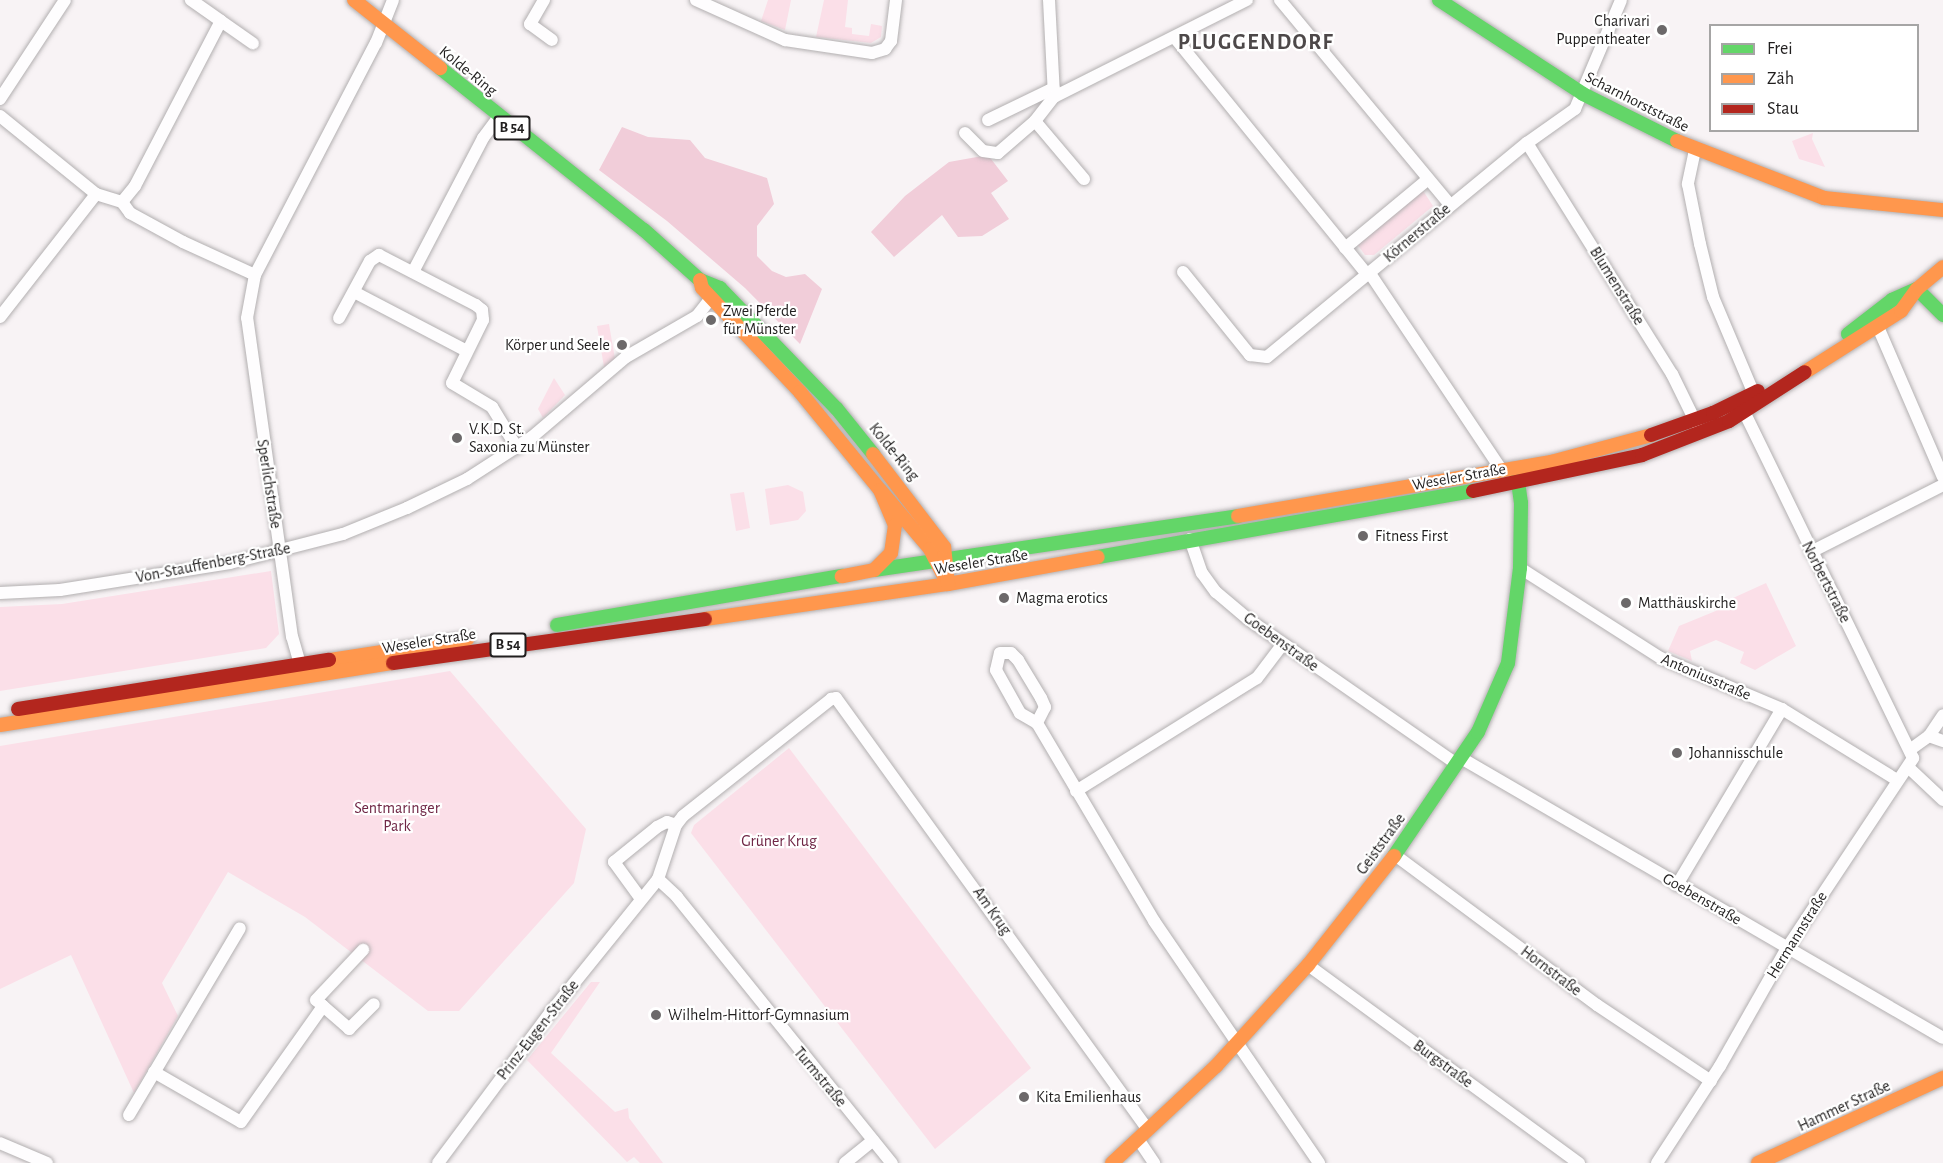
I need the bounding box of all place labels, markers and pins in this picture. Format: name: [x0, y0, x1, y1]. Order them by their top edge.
place label: Charivari Puppentheater: [1556, 11, 1650, 49]
marker: Charivari Puppentheater: [1655, 23, 1669, 37]
place label: Zwei Pferde für Münster: [723, 301, 797, 339]
marker: Zwei Pferde für Münster: [704, 313, 718, 327]
place label: Körper und Seele: [505, 335, 610, 355]
marker: Körper und Seele: [615, 338, 629, 352]
place label: V.K.D. St. Saxonia zu Münster: [469, 419, 589, 457]
marker: V.K.D. St. Saxonia zu Münster: [450, 431, 464, 445]
place label: Fitness First: [1375, 526, 1448, 546]
marker: Fitness First: [1356, 529, 1370, 543]
place label: Magma erotics: [1016, 588, 1108, 608]
marker: Magma erotics: [997, 591, 1011, 605]
place label: Matthäuskirche: [1638, 593, 1736, 613]
marker: Matthäuskirche: [1619, 596, 1633, 610]
place label: Johannisschule: [1689, 743, 1783, 763]
marker: Johannisschule: [1670, 746, 1684, 760]
place label: Wilhelm-Hittorf-Gymnasium: [668, 1005, 849, 1025]
marker: Wilhelm-Hittorf-Gymnasium: [649, 1008, 663, 1022]
place label: Kita Emilienhaus: [1036, 1087, 1141, 1107]
marker: Kita Emilienhaus: [1017, 1090, 1031, 1104]

